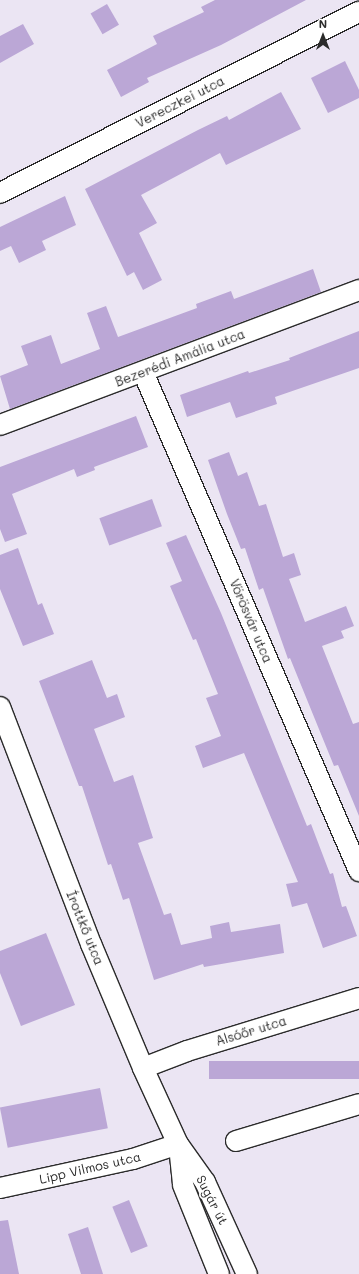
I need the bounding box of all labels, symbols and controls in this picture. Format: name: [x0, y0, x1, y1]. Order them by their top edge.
north arrow: [303, 16, 343, 56]
text: N: [319, 16, 327, 31]
street label: Vereczkei utca: [133, 73, 227, 131]
street label: Bezerédi Amália utca: [113, 326, 247, 390]
street label: Vörösvár utca: [226, 577, 276, 665]
street label: Írottkő utca: [63, 889, 107, 967]
street label: Alsóőr utca: [214, 1013, 288, 1049]
street label: Lipp Vilmos utca: [38, 1149, 142, 1187]
street label: Sugár út: [193, 1173, 231, 1227]

